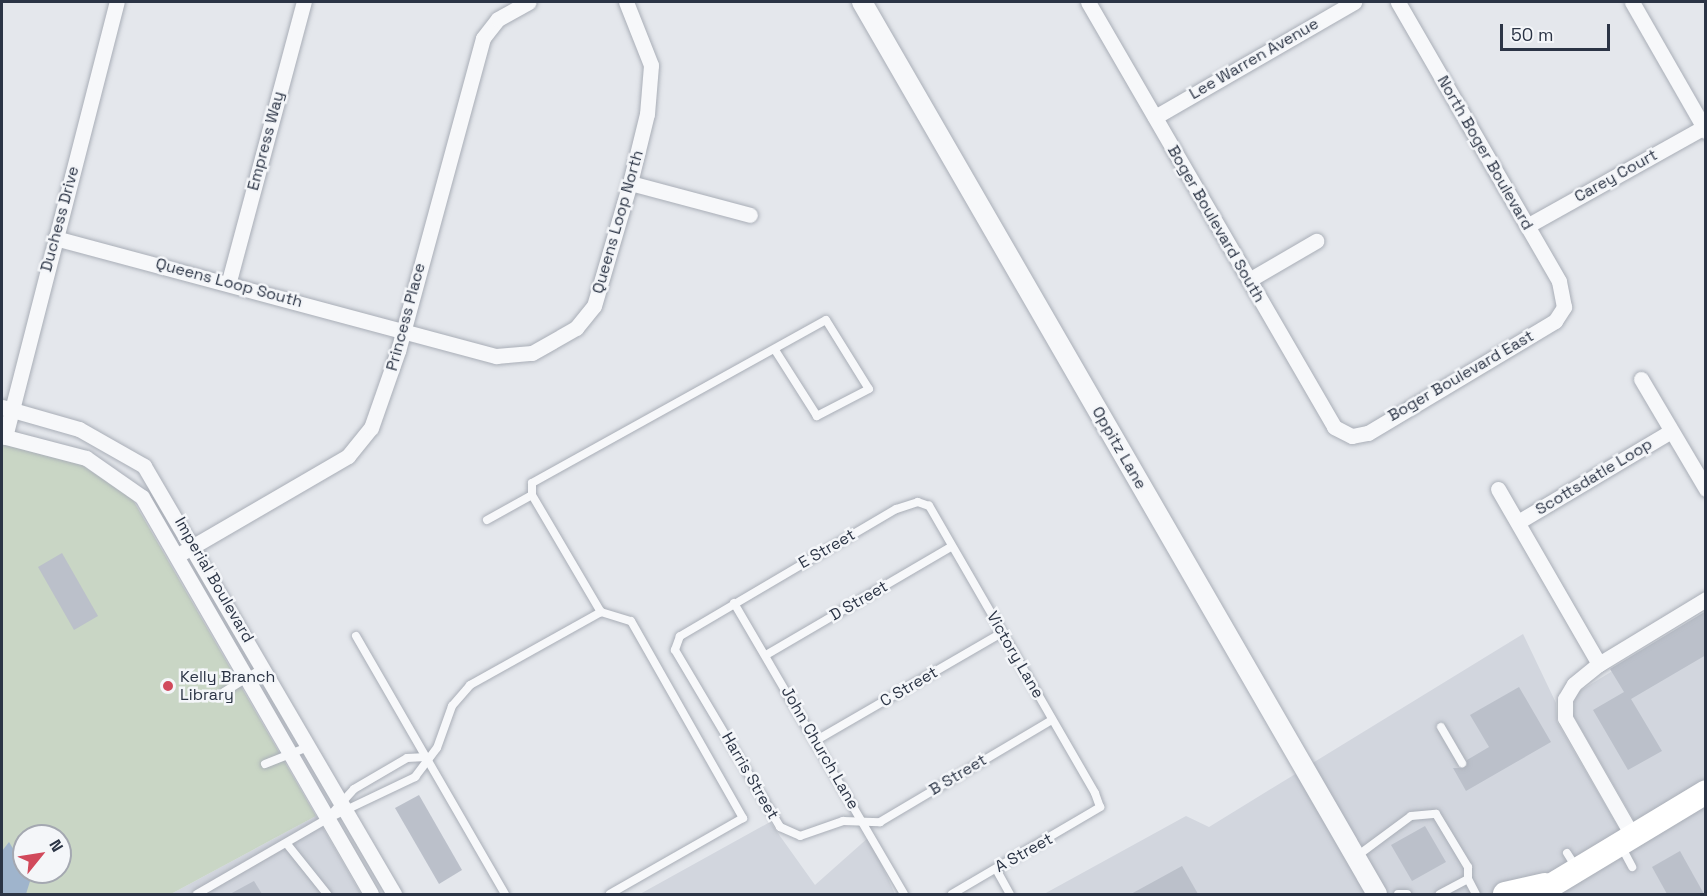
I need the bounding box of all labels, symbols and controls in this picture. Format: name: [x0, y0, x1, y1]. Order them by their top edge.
scale bar: [1503, 12, 1612, 50]
street label: Lee Warren Avenue: [1186, 14, 1322, 104]
text: 50 m: [1511, 23, 1553, 46]
street label: North Boger Boulevard: [1433, 72, 1537, 234]
street label: Empress Way: [244, 89, 288, 193]
street label: Boger Boulevard South: [1163, 142, 1269, 306]
street label: Carey Court: [1571, 145, 1661, 207]
street label: Queens Loop North: [588, 148, 648, 296]
street label: Duchess Drive: [37, 164, 83, 274]
street label: Queens Loop South: [153, 254, 305, 312]
street label: Princess Place: [382, 261, 430, 373]
street label: Boger Boulevard East: [1385, 326, 1537, 426]
street label: Oppitz Lane: [1088, 403, 1150, 493]
street label: Scottsdatle Loop: [1532, 435, 1656, 519]
street label: Imperial Boulevard: [170, 514, 258, 646]
street label: E Street: [795, 525, 859, 573]
street label: D Street: [827, 577, 891, 625]
street label: Victory Lane: [982, 608, 1048, 702]
street label: C Street: [877, 663, 941, 711]
place label: Kelly Branch Library: [180, 667, 275, 705]
marker: Kelly Branch Library: [161, 679, 175, 693]
street label: John Church Lane: [777, 683, 863, 813]
street label: Harris Street: [717, 729, 783, 823]
street label: B Street: [926, 750, 990, 800]
north arrow: [12, 824, 72, 884]
street label: A Street: [992, 829, 1056, 877]
text: N: [45, 836, 68, 856]

